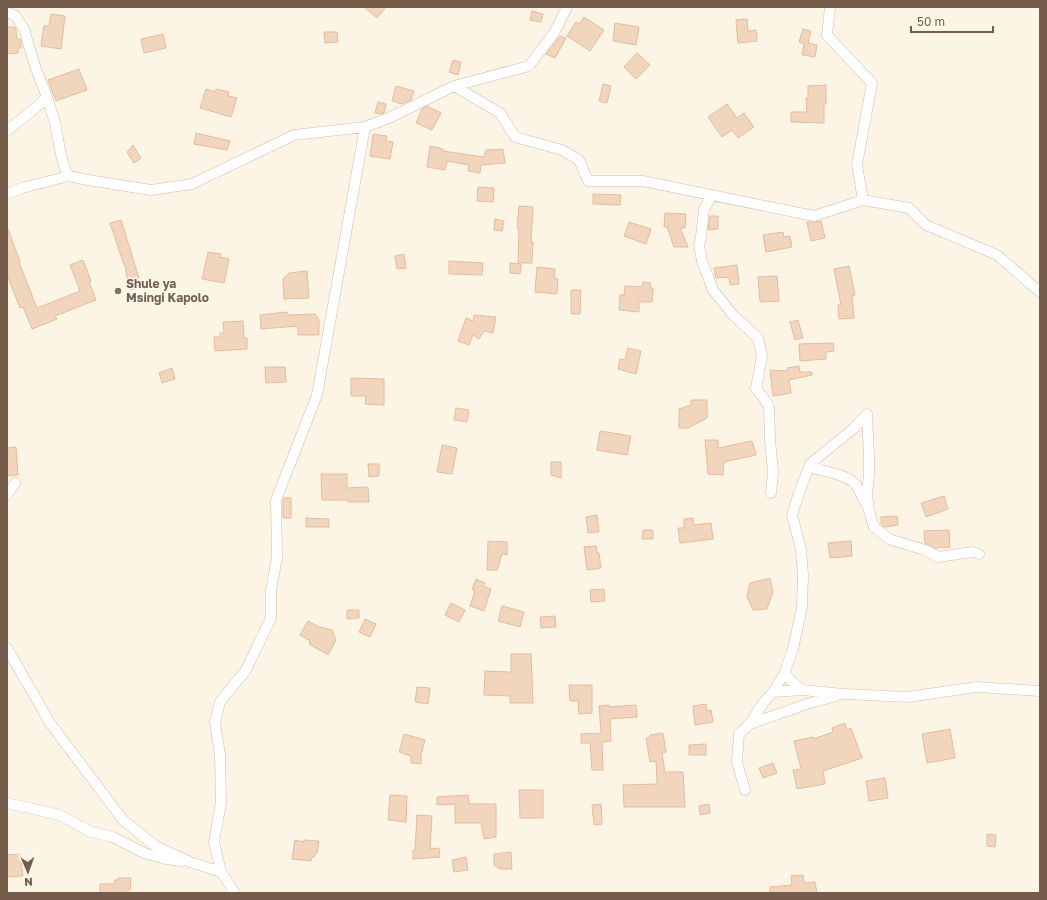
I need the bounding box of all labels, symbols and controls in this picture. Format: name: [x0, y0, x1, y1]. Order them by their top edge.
scale bar: [911, 8, 993, 34]
text: 50 m: [917, 14, 945, 29]
place label: Shule ya Msingi Kapolo: [126, 276, 209, 305]
marker: Shule ya Msingi Kapolo: [113, 286, 123, 296]
north arrow: [8, 852, 48, 892]
text: N: [24, 876, 33, 889]

